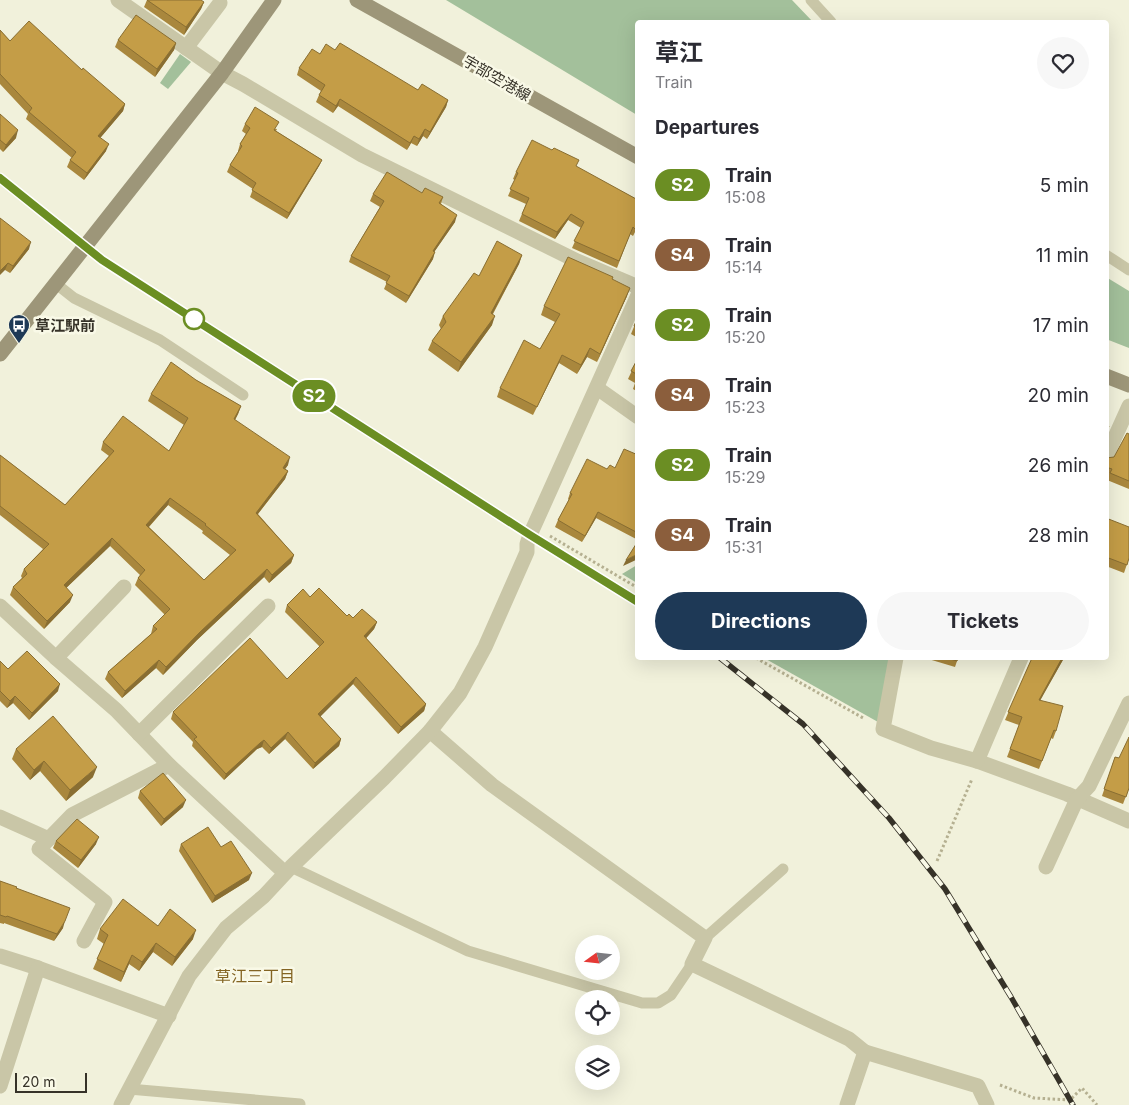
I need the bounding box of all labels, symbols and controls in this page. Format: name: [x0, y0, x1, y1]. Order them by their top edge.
button: heart: [1037, 37, 1089, 89]
text: 草江: [655, 38, 703, 67]
street label: 宇部空港線: [460, 51, 534, 105]
text: Train: [655, 72, 693, 92]
text: Departures: [655, 116, 759, 139]
text: Train: [725, 164, 772, 187]
text: S2: [671, 174, 694, 195]
text: 5 min: [1040, 174, 1089, 197]
text: 15:08: [725, 187, 766, 207]
text: Train: [725, 234, 772, 257]
text: S4: [671, 244, 694, 265]
text: 11 min: [1036, 244, 1089, 267]
text: 15:14: [725, 257, 763, 277]
text: Train: [725, 304, 772, 327]
unlabelled marker: [183, 308, 205, 330]
bus stop icon: 草江駅前: [7, 313, 31, 344]
text: S2: [671, 314, 694, 335]
text: 17 min: [1033, 314, 1089, 337]
place label: 草江駅前: [35, 316, 95, 335]
text: 15:20: [725, 327, 766, 347]
text: Train: [725, 374, 772, 397]
line badge: S2: [292, 380, 336, 412]
text: S4: [671, 384, 694, 405]
text: 20 min: [1028, 384, 1089, 407]
text: S2: [302, 385, 326, 406]
text: 15:23: [725, 397, 765, 417]
text: Train: [725, 444, 772, 467]
text: S2: [671, 454, 694, 475]
text: 26 min: [1028, 454, 1089, 477]
text: 15:29: [725, 467, 766, 487]
text: Train: [725, 514, 772, 537]
text: S4: [671, 524, 694, 545]
text: 28 min: [1028, 524, 1089, 547]
text: 15:31: [725, 537, 762, 557]
button: Directions: [655, 592, 867, 650]
button: Tickets: [877, 592, 1089, 650]
north arrow: [575, 935, 620, 980]
map controls: [575, 935, 620, 1090]
district label: 草江三丁目: [215, 966, 295, 986]
button: locate: [575, 990, 620, 1035]
button: layers: [575, 1045, 620, 1090]
scale bar: [15, 1070, 88, 1093]
text: 20 m: [22, 1073, 56, 1090]

